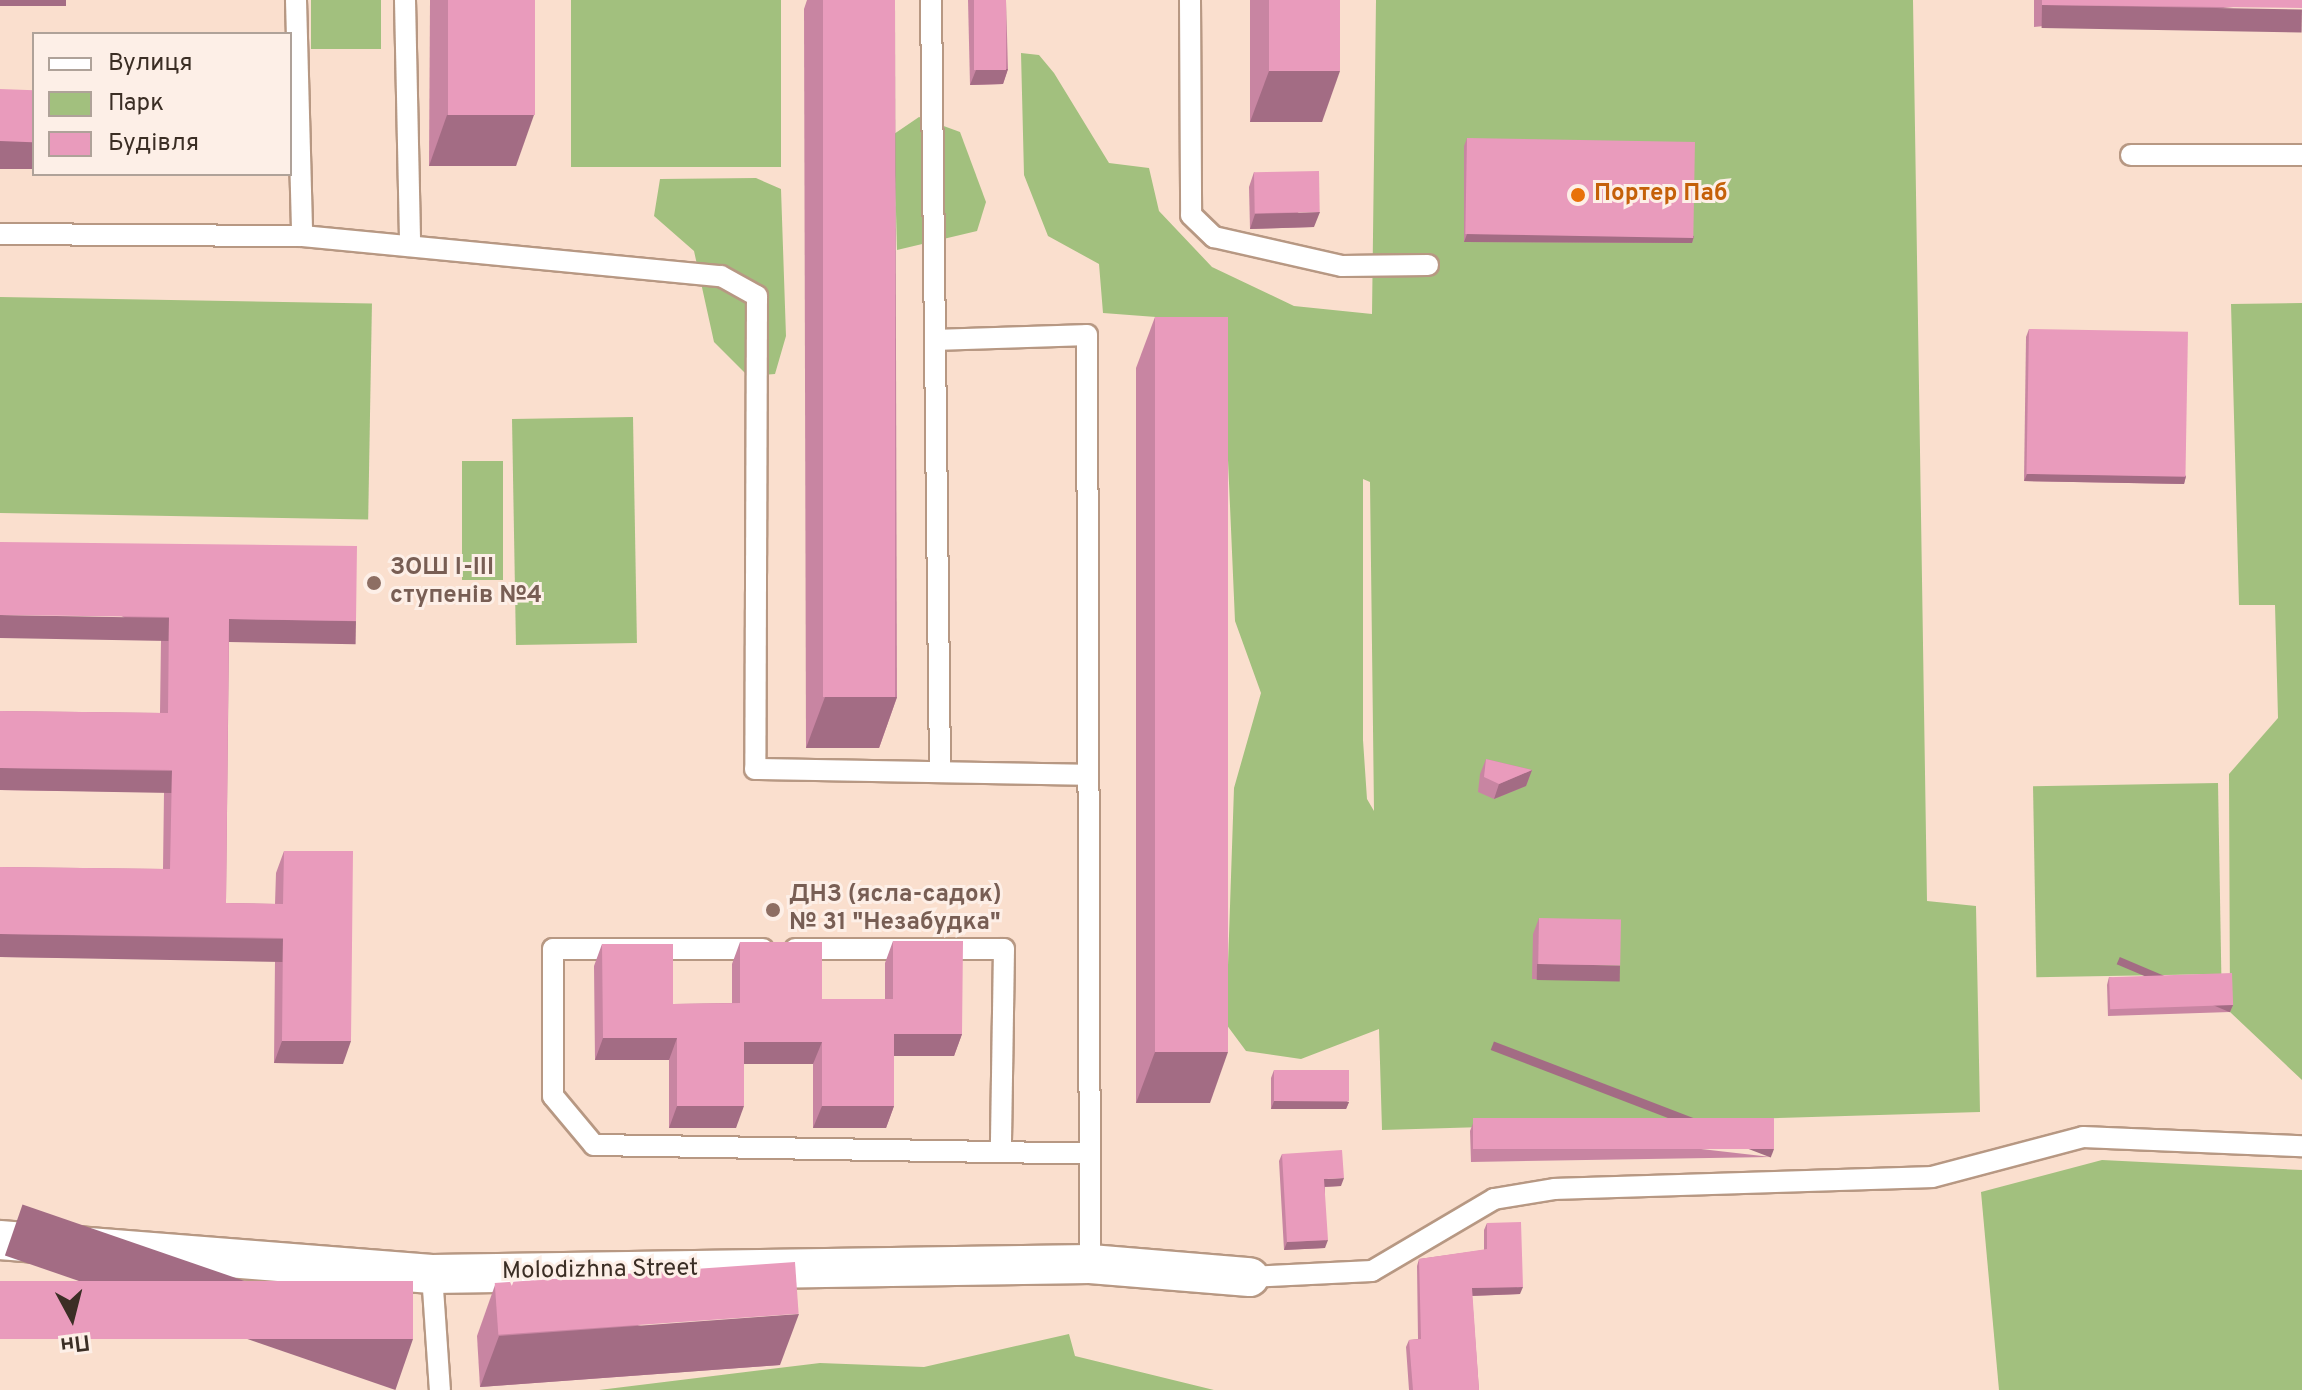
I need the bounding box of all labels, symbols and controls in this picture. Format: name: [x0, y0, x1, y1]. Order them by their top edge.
legend: [32, 32, 292, 176]
text: Вулиця: [108, 49, 192, 79]
text: Парк: [108, 89, 164, 119]
text: Будівля: [108, 129, 199, 159]
place label: Портер Паб: [1594, 181, 1728, 209]
marker: Портер Паб: [1569, 186, 1587, 204]
place label: ЗОШ І-ІІІ ступенів №4: [390, 555, 542, 611]
marker: ЗОШ І-ІІІ ступенів №4: [365, 574, 383, 592]
place label: ДНЗ (ясла-садок) № 31 "Незабудка": [789, 882, 1002, 938]
marker: ДНЗ (ясла-садок) № 31 "Незабудка": [764, 901, 782, 919]
street label: Molodizhna Street: [502, 1255, 698, 1287]
north arrow: [32, 1278, 112, 1358]
text: Пн: [59, 1327, 91, 1358]

